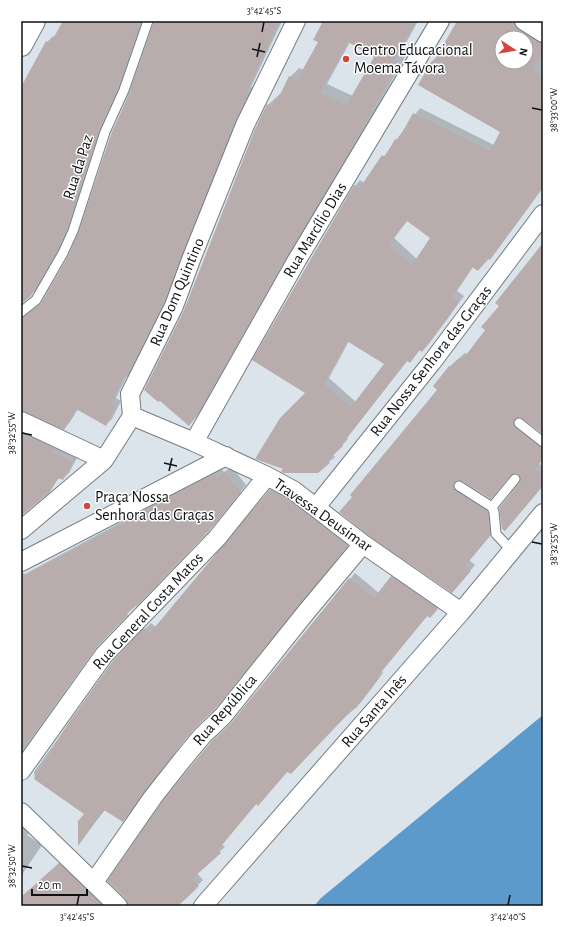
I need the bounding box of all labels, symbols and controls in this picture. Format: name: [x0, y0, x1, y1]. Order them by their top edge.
text: 3°42'45"S: [247, 6, 282, 16]
north arrow: [494, 30, 534, 70]
place label: Centro Educacional Moema Távora: [354, 42, 473, 76]
text: N: [517, 47, 529, 57]
marker: Centro Educacional Moema Távora: [341, 54, 351, 64]
text: 38°33'00"W: [549, 88, 559, 132]
street label: Rua da Paz: [60, 132, 96, 201]
street label: Rua Marcílio Dias: [280, 180, 350, 280]
street label: Rua Dom Quintino: [147, 235, 208, 349]
street label: Rua Nossa Senhora das Graças: [367, 283, 495, 439]
text: 38°32'55"W: [7, 412, 17, 454]
street label: Travessa Deusimar: [271, 475, 376, 555]
place label: Praça Nossa Senhora das Graças: [95, 489, 214, 523]
marker: Praça Nossa Senhora das Graças: [82, 501, 92, 511]
text: 38°32'55"W: [549, 523, 559, 565]
street label: Rua General Costa Matos: [90, 549, 206, 673]
street label: Rua República: [190, 671, 260, 749]
street label: Rua Santa Inês: [338, 672, 410, 750]
text: 38°32'50"W: [7, 844, 17, 888]
scale bar: [32, 871, 87, 897]
text: 20 m: [38, 879, 61, 891]
text: 3°42'45"S: [60, 912, 95, 922]
text: 3°42'40"S: [490, 912, 526, 922]

